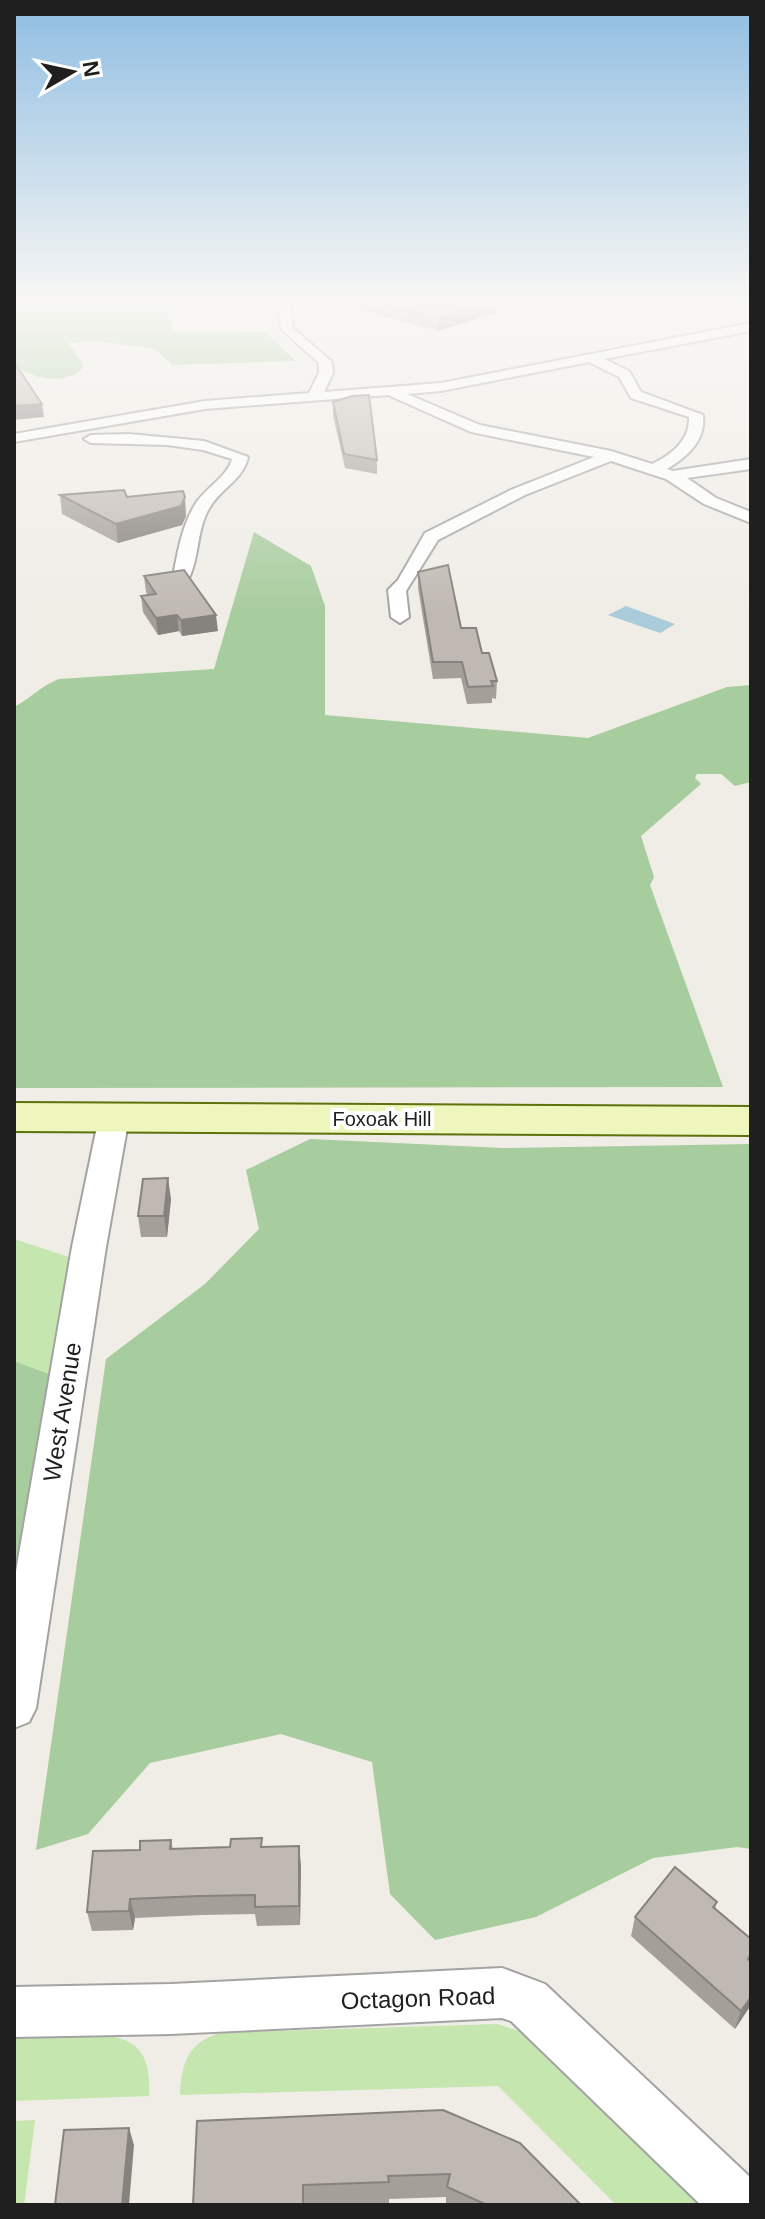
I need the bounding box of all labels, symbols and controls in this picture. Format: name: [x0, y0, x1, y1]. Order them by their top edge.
north arrow: [32, 32, 112, 112]
text: N: [78, 59, 105, 79]
street label: Foxoak Hill: [333, 1108, 431, 1130]
street label: West Avenue: [38, 1340, 86, 1484]
street label: Octagon Road: [340, 1982, 496, 2014]

